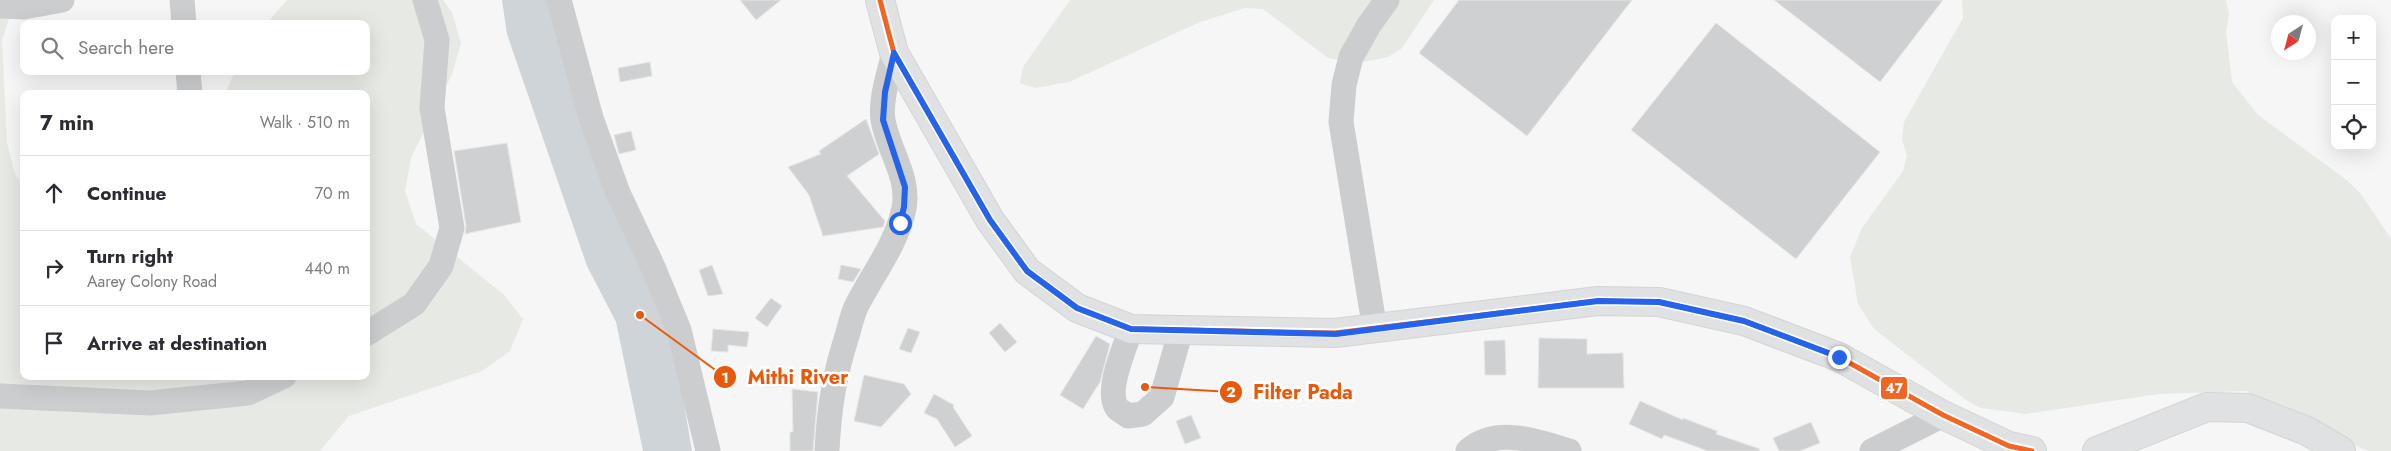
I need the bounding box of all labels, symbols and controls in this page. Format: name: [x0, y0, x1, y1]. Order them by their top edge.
north arrow: [2271, 15, 2316, 60]
map controls: [2331, 15, 2376, 150]
button: +: [2331, 15, 2376, 60]
search box: [20, 20, 370, 75]
icon: search: [38, 34, 66, 62]
text: Search here: [78, 34, 174, 61]
button: −: [2331, 60, 2376, 105]
button: locate: [2331, 105, 2376, 150]
text: 7 min: [40, 108, 94, 138]
text: Walk · 510 m: [260, 111, 350, 134]
icon: ahead: [40, 179, 68, 207]
text: Continue: [87, 180, 166, 207]
text: 70 m: [315, 182, 350, 205]
route start: [889, 212, 912, 235]
text: Turn right: [87, 243, 173, 270]
icon: right: [40, 254, 68, 282]
text: 440 m: [304, 257, 350, 280]
text: Aarey Colony Road: [87, 270, 217, 293]
icon: arrive: [40, 329, 68, 357]
text: Arrive at destination: [87, 330, 267, 357]
route end: [1828, 346, 1851, 369]
callout: Mithi River: [712, 360, 858, 395]
text: Mithi River: [748, 363, 849, 392]
text: 1: [721, 367, 729, 389]
callout: Filter Pada: [1218, 374, 1363, 409]
line badge: 47: [1880, 376, 1908, 400]
text: Filter Pada: [1253, 378, 1353, 407]
text: 47: [1885, 378, 1904, 398]
text: 2: [1226, 381, 1236, 403]

